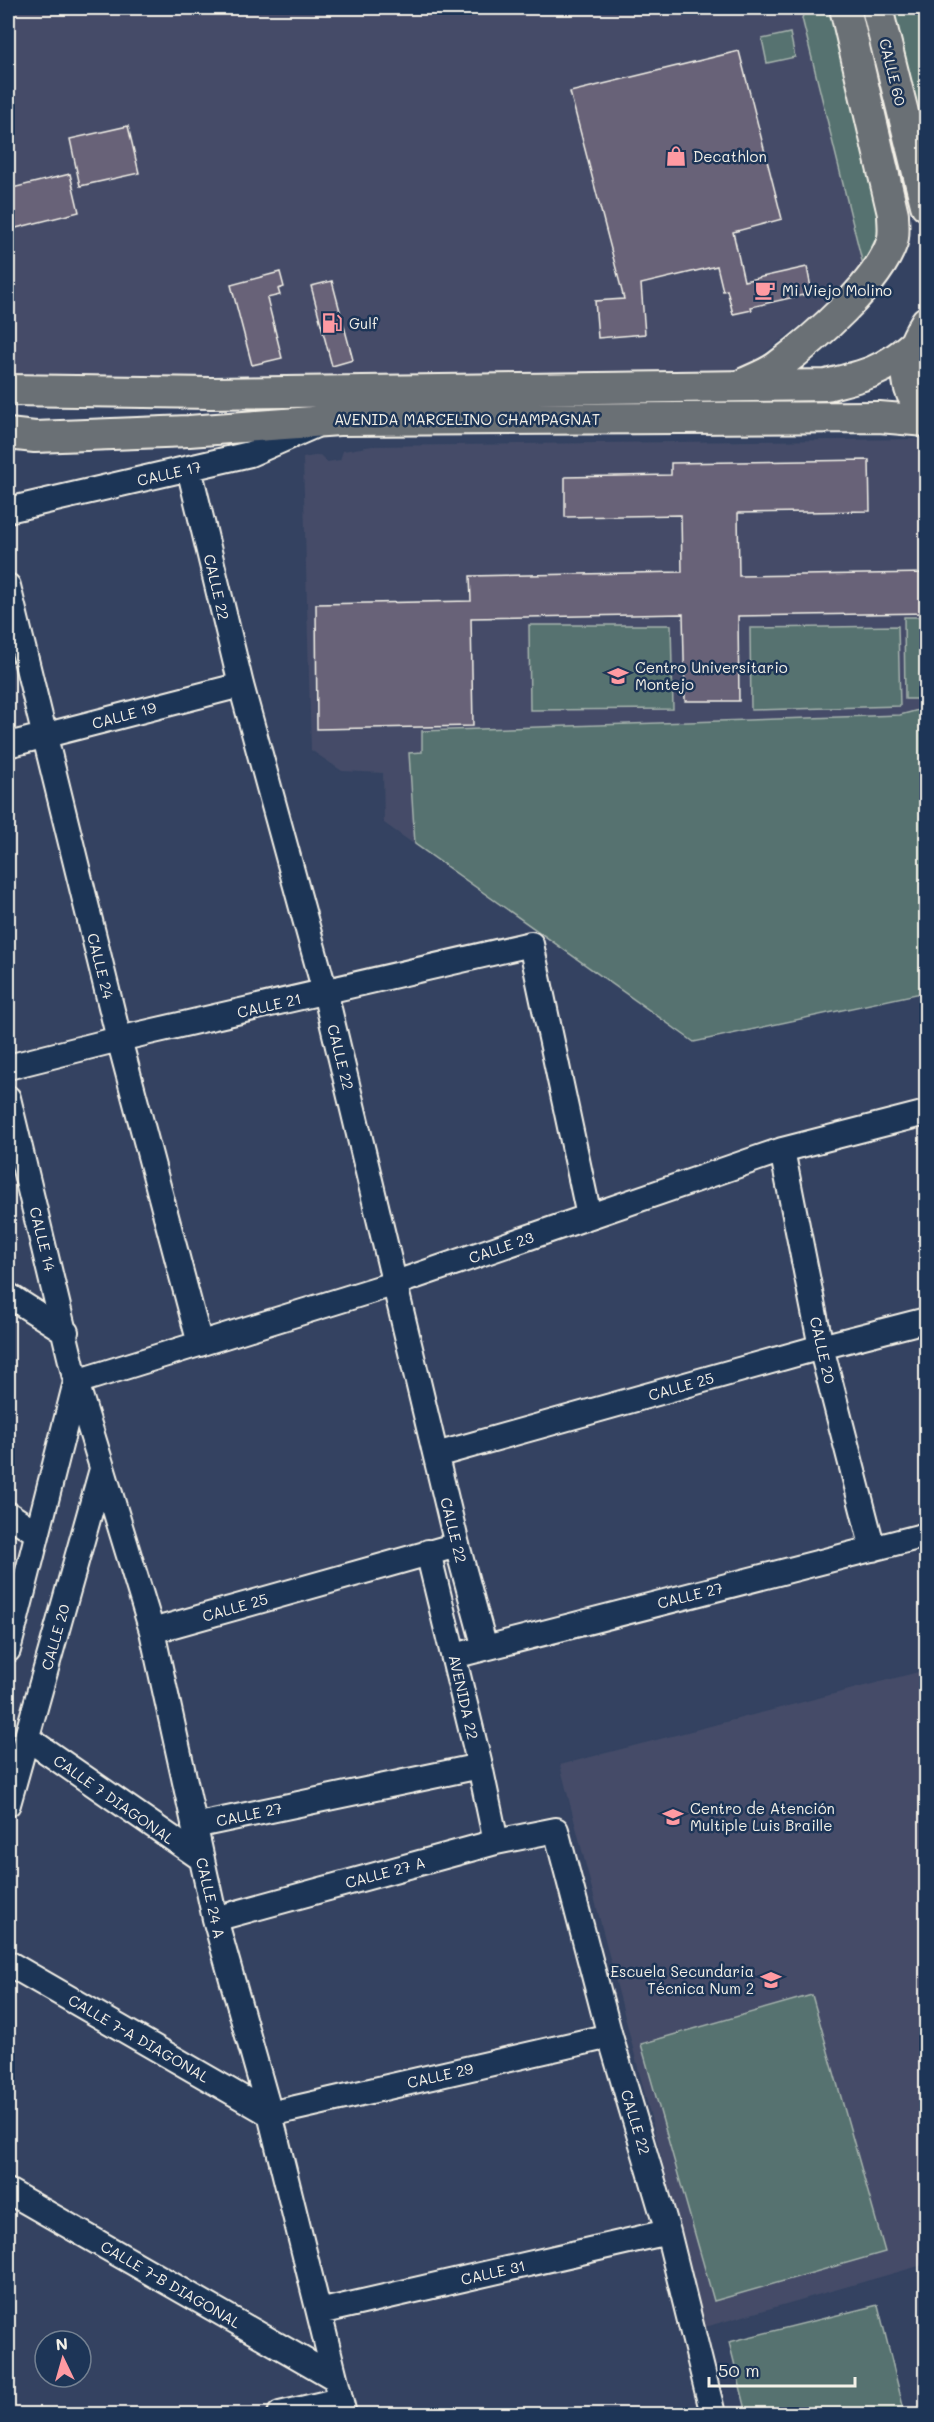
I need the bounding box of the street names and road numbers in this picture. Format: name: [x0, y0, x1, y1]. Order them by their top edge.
street label: CALLE 60: [875, 36, 911, 108]
street label: AVENIDA MARCELINO CHAMPAGNAT: [334, 409, 600, 429]
street label: CALLE 17: [135, 456, 203, 490]
street label: CALLE 22: [200, 552, 234, 622]
street label: CALLE 19: [90, 697, 159, 733]
street label: CALLE 24: [83, 931, 119, 1001]
street label: CALLE 21: [235, 988, 303, 1022]
street label: CALLE 22: [323, 1022, 359, 1092]
street label: CALLE 14: [25, 1205, 61, 1274]
street label: CALLE 23: [466, 1227, 536, 1267]
street label: CALLE 20: [806, 1315, 840, 1385]
street label: CALLE 25: [646, 1367, 716, 1405]
street label: CALLE 22: [436, 1495, 472, 1565]
street label: CALLE 27: [655, 1577, 725, 1613]
street label: CALLE 25: [200, 1588, 270, 1626]
street label: CALLE 20: [36, 1602, 74, 1672]
street label: AVENIDA 22: [445, 1653, 483, 1741]
street label: CALLE 7 DIAGONAL: [50, 1750, 178, 1848]
street label: CALLE 27: [214, 1797, 284, 1831]
street label: CALLE 27 A: [343, 1852, 427, 1892]
street label: CALLE 24 A: [192, 1856, 230, 1940]
street label: CALLE 7-A DIAGONAL: [65, 1989, 213, 2087]
street label: CALLE 29: [405, 2058, 475, 2092]
street label: CALLE 22: [617, 2087, 655, 2157]
street label: CALLE 7-B DIAGONAL: [97, 2236, 245, 2332]
street label: CALLE 31: [459, 2255, 527, 2289]

